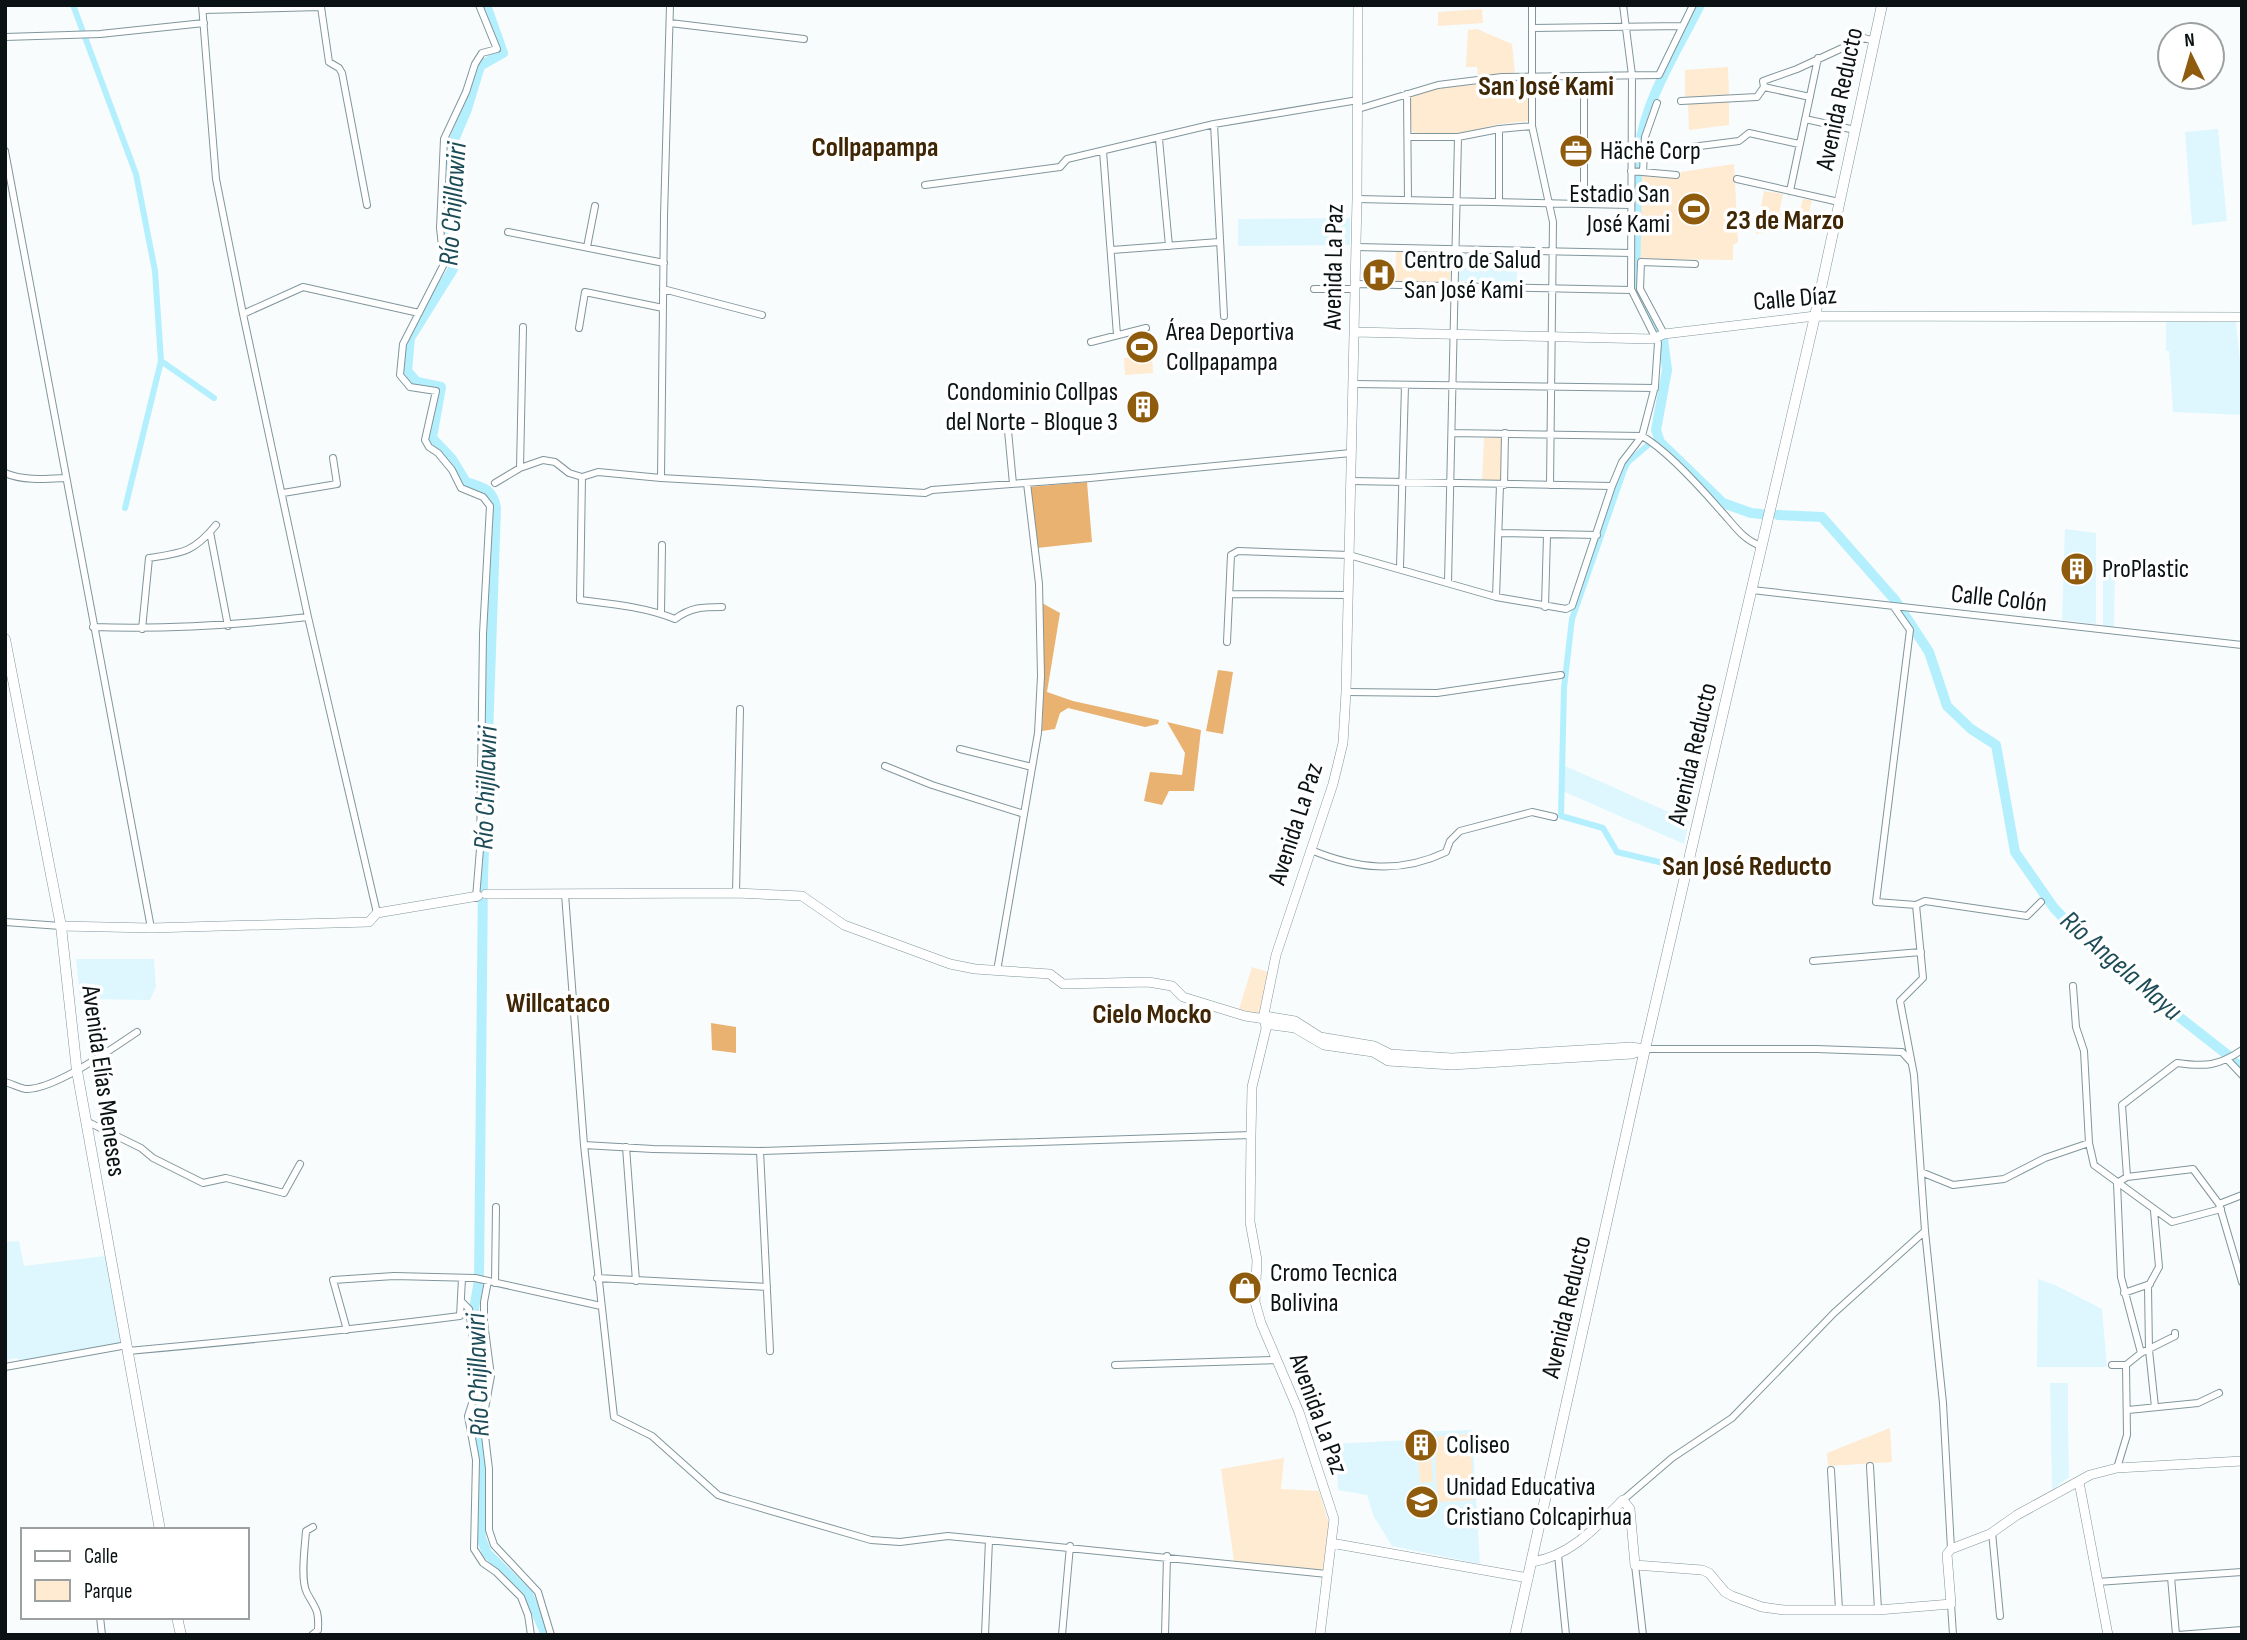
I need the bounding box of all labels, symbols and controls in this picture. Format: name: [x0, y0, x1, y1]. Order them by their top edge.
north arrow: [2156, 21, 2226, 91]
street label: Avenida Reducto: [1810, 25, 1870, 174]
text: N: [2184, 29, 2196, 52]
district label: San José Kami: [1478, 70, 1614, 103]
district label: Collpapampa: [812, 131, 939, 164]
office icon: Hächë Corp: [1557, 132, 1595, 170]
place label: Hächë Corp: [1600, 136, 1701, 167]
water label: Río Chijllawiri: [432, 140, 474, 267]
place label: Estadio San José Kami: [1569, 179, 1670, 240]
sports icon: Estadio San José Kami: [1675, 190, 1713, 228]
street label: Avenida La Paz: [1317, 204, 1351, 331]
district label: 23 de Marzo: [1726, 204, 1844, 237]
place label: Centro de Salud San José Kami: [1404, 245, 1541, 306]
hospital icon: Centro de Salud San José Kami: [1360, 256, 1398, 294]
street label: Calle Díaz: [1752, 280, 1838, 318]
place label: Área Deportiva Collpapampa: [1165, 317, 1294, 378]
sports icon: Área Deportiva Collpapampa: [1123, 328, 1161, 366]
place label: Condominio Collpas del Norte - Bloque 3: [946, 377, 1118, 438]
building icon: Condominio Collpas del Norte - Bloque 3: [1124, 388, 1162, 426]
building icon: ProPlastic: [2058, 550, 2096, 588]
place label: ProPlastic: [2102, 554, 2189, 585]
street label: Calle Colón: [1949, 579, 2049, 619]
street label: Avenida Reducto: [1661, 680, 1724, 829]
water label: Río Chijllawiri: [467, 725, 505, 850]
street label: Avenida La Paz: [1262, 759, 1330, 890]
district label: San José Reducto: [1662, 850, 1832, 883]
water label: Río Angela Mayu: [2053, 904, 2189, 1028]
street label: Avenida Elías Meneses: [74, 983, 132, 1178]
district label: Willcataco: [506, 987, 610, 1020]
district label: Cielo Mocko: [1092, 998, 1212, 1031]
street label: Avenida Reducto: [1535, 1233, 1598, 1382]
place label: Cromo Tecnica Bolivina: [1270, 1258, 1398, 1319]
shop icon: Cromo Tecnica Bolivina: [1226, 1269, 1264, 1307]
water label: Río Chijllawiri: [459, 1312, 497, 1437]
street label: Avenida La Paz: [1282, 1349, 1354, 1478]
building icon: Coliseo: [1402, 1426, 1440, 1464]
place label: Coliseo: [1446, 1430, 1510, 1461]
place label: Unidad Educativa Cristiano Colcapirhua: [1446, 1472, 1632, 1533]
school or university icon: Unidad Educativa Cristiano Colcapirhua: [1403, 1483, 1441, 1521]
legend: [21, 1528, 248, 1619]
text: Calle: [84, 1544, 118, 1569]
text: Parque: [84, 1579, 132, 1604]

